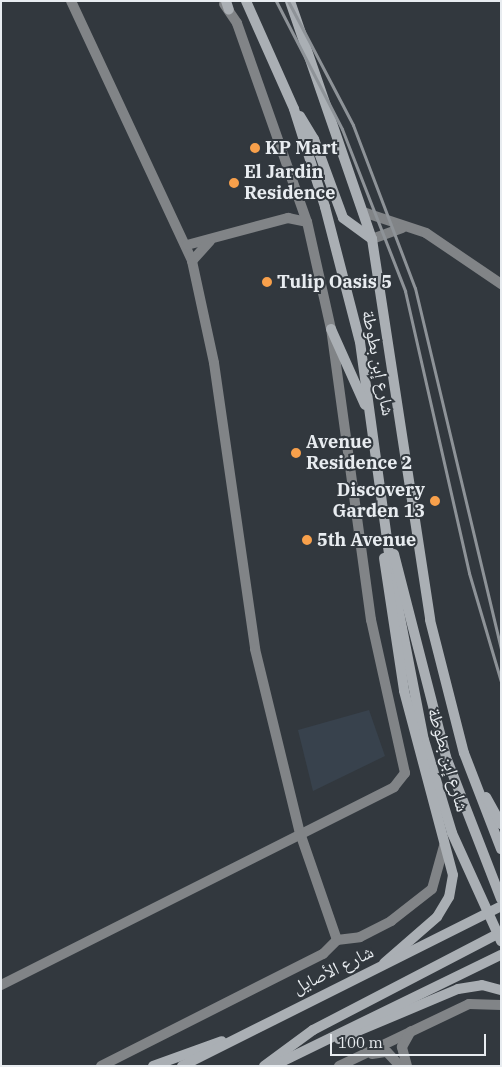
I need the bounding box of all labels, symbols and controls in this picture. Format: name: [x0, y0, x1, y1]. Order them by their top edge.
place label: KP Mart: [265, 137, 338, 159]
marker: KP Mart: [249, 142, 261, 154]
place label: El Jardin Residence: [244, 162, 335, 204]
marker: El Jardin Residence: [228, 177, 240, 189]
place label: Tulip Oasis 5: [277, 271, 392, 293]
marker: Tulip Oasis 5: [261, 276, 273, 288]
street label: شارع إبن بطوطة: [357, 308, 399, 418]
place label: Avenue Residence 2: [306, 432, 412, 474]
marker: Avenue Residence 2: [290, 447, 302, 459]
place label: Discovery Garden 13: [332, 480, 425, 522]
marker: Discovery Garden 13: [429, 495, 441, 507]
place label: 5th Avenue: [317, 529, 416, 551]
marker: 5th Avenue: [301, 534, 313, 546]
street label: شارع إبن بطوطة: [423, 706, 473, 814]
street label: شارع الأصايل: [289, 941, 377, 999]
scale bar: [332, 1024, 488, 1056]
text: 100 m: [338, 1033, 383, 1052]

